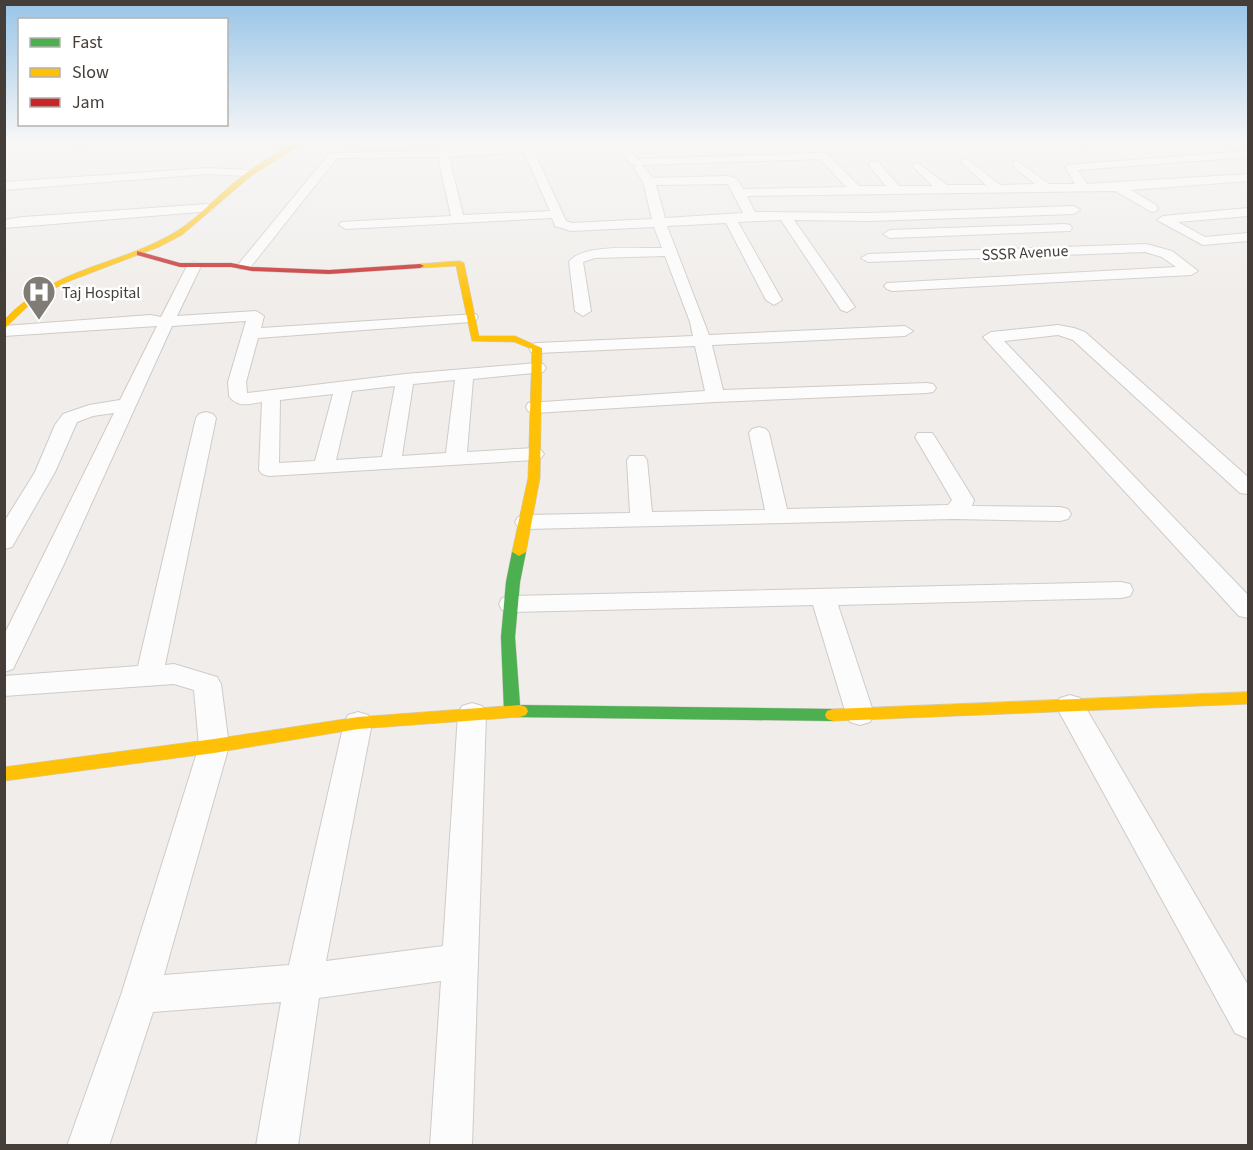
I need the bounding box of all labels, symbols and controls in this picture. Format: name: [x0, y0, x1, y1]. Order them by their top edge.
legend: [18, 18, 228, 126]
text: Fast: [72, 30, 103, 55]
text: Slow: [72, 60, 109, 85]
text: Jam: [72, 90, 105, 115]
street label: SSSR Avenue: [981, 240, 1069, 266]
hospital icon: Taj Hospital: [21, 274, 57, 321]
place label: Taj Hospital: [62, 282, 140, 304]

